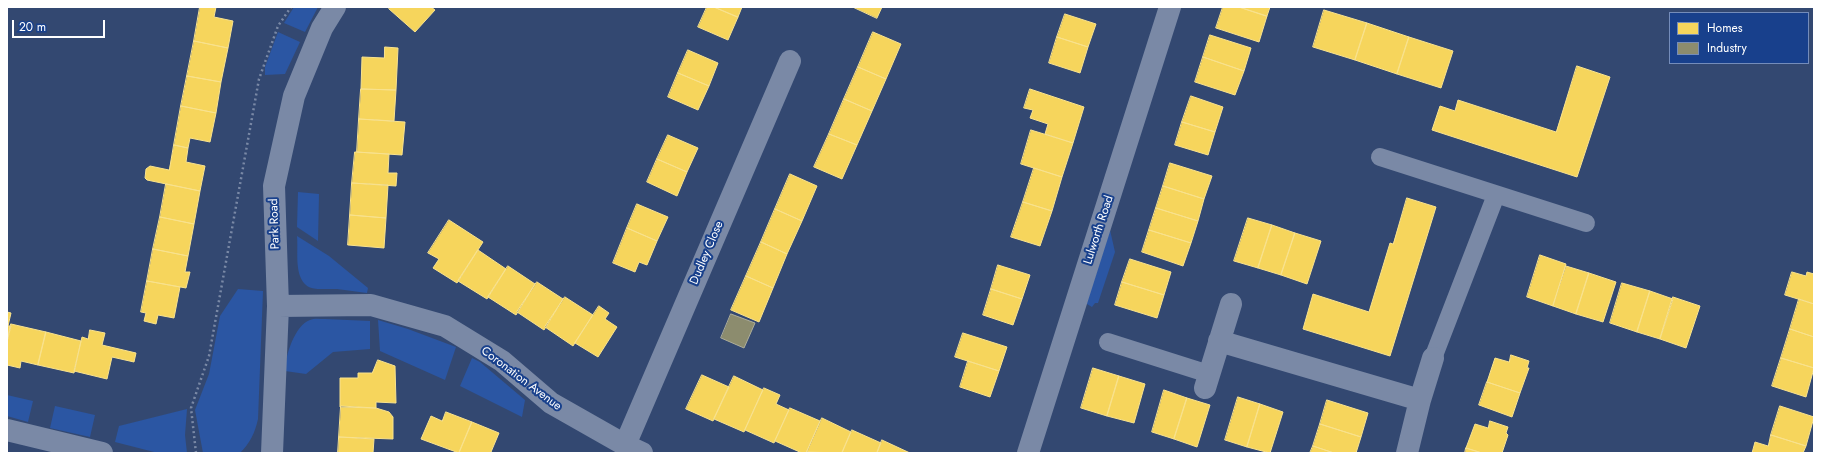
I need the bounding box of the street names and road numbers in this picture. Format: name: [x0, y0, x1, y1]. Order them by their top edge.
street label: Lulworth Road: [1081, 194, 1117, 266]
street label: Park Road: [267, 198, 283, 250]
street label: Dudley Close: [687, 219, 727, 287]
street label: Coronation Avenue: [478, 344, 564, 414]

